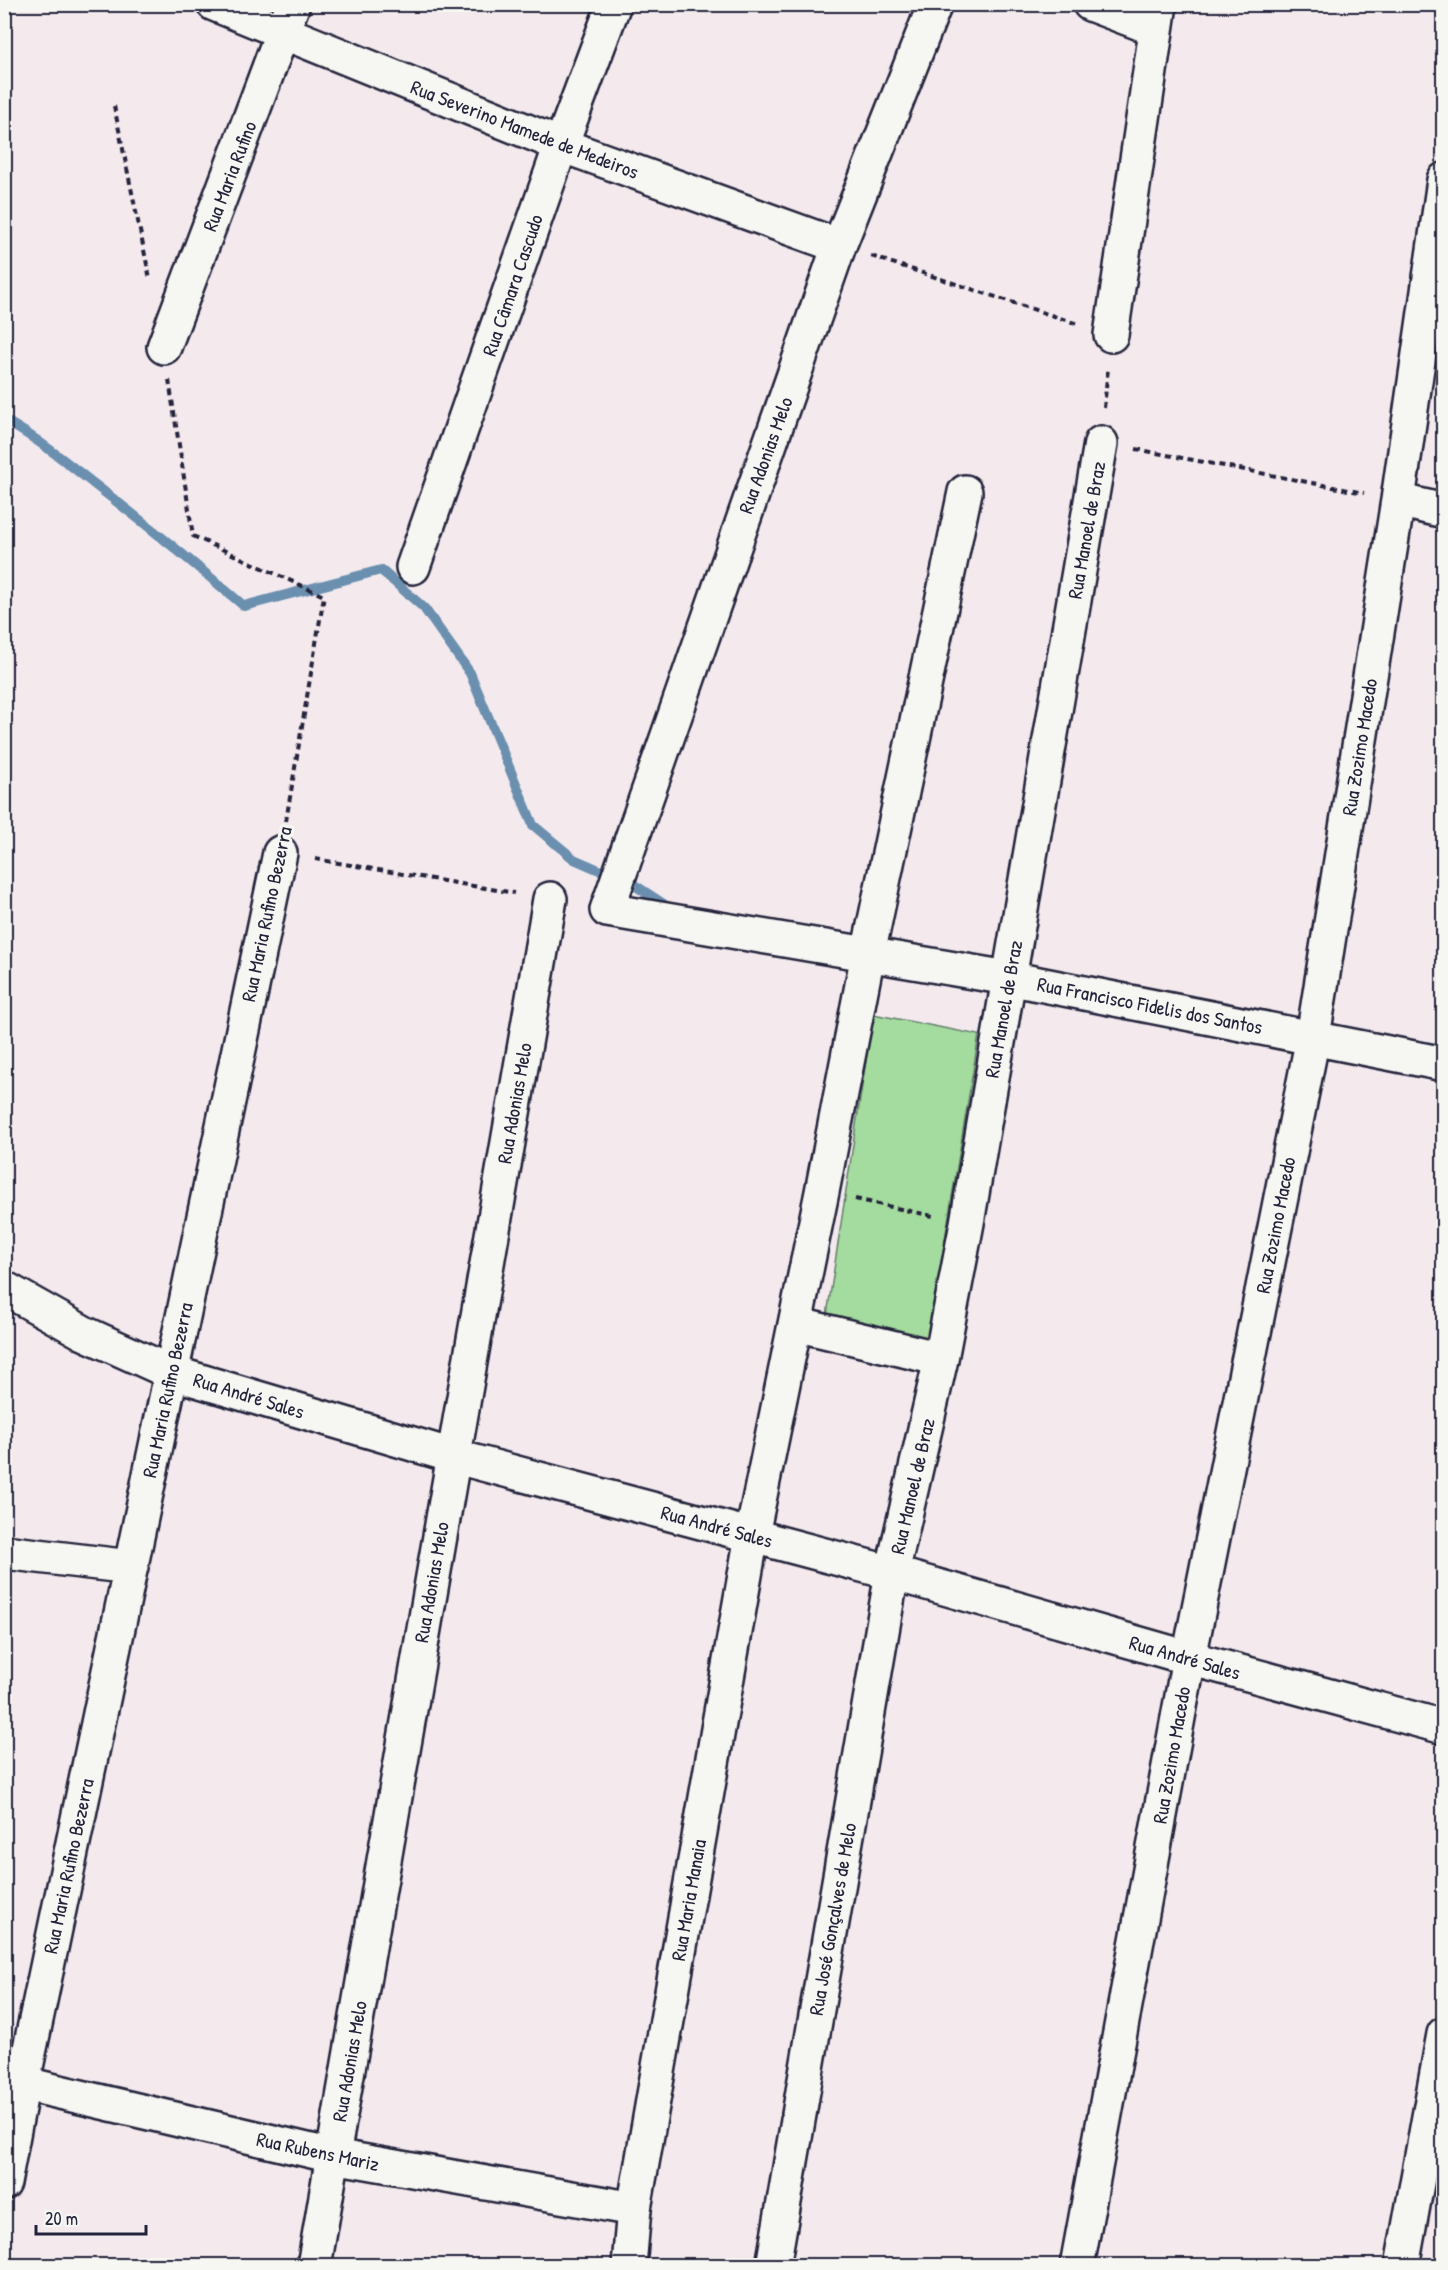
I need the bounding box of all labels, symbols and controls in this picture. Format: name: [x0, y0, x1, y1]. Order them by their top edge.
street label: Rua Severino Mamede de Medeiros: [407, 73, 643, 185]
street label: Rua Maria Rufino: [196, 117, 262, 235]
street label: Rua Câmara Cascudo: [475, 211, 549, 359]
street label: Rua Adonias Melo: [731, 393, 799, 517]
street label: Rua Manoel de Braz: [1061, 459, 1111, 601]
street label: Rua Zozimo Macedo: [1335, 677, 1383, 817]
street label: Rua Maria Rufino Bezerra: [234, 824, 298, 1004]
street label: Rua Manoel de Braz: [978, 938, 1028, 1080]
street label: Rua Francisco Fidelis dos Santos: [1035, 970, 1265, 1040]
street label: Rua Adonias Melo: [490, 1041, 538, 1165]
street label: Rua Zozimo Macedo: [1249, 1155, 1301, 1295]
street label: Rua Maria Rufino Bezerra: [135, 1300, 199, 1480]
street label: Rua André Sales: [190, 1365, 308, 1425]
street label: Rua Manoel de Braz: [883, 1415, 941, 1557]
street label: Rua André Sales: [658, 1498, 776, 1554]
street label: Rua Adonias Melo: [407, 1520, 455, 1644]
street label: Rua André Sales: [1126, 1628, 1244, 1686]
street label: Rua Zozimo Macedo: [1146, 1685, 1196, 1825]
street label: Rua Maria Rufino Bezerra: [36, 1776, 100, 1956]
street label: Rua José Gonçalves de Melo: [802, 1821, 862, 2017]
street label: Rua Maria Manaia: [664, 1837, 712, 1963]
street label: Rua Adonias Melo: [325, 1999, 373, 2123]
street label: Rua Rubens Mariz: [254, 2125, 382, 2177]
scale bar: [36, 2198, 146, 2236]
text: 20 m: [45, 2206, 78, 2231]

